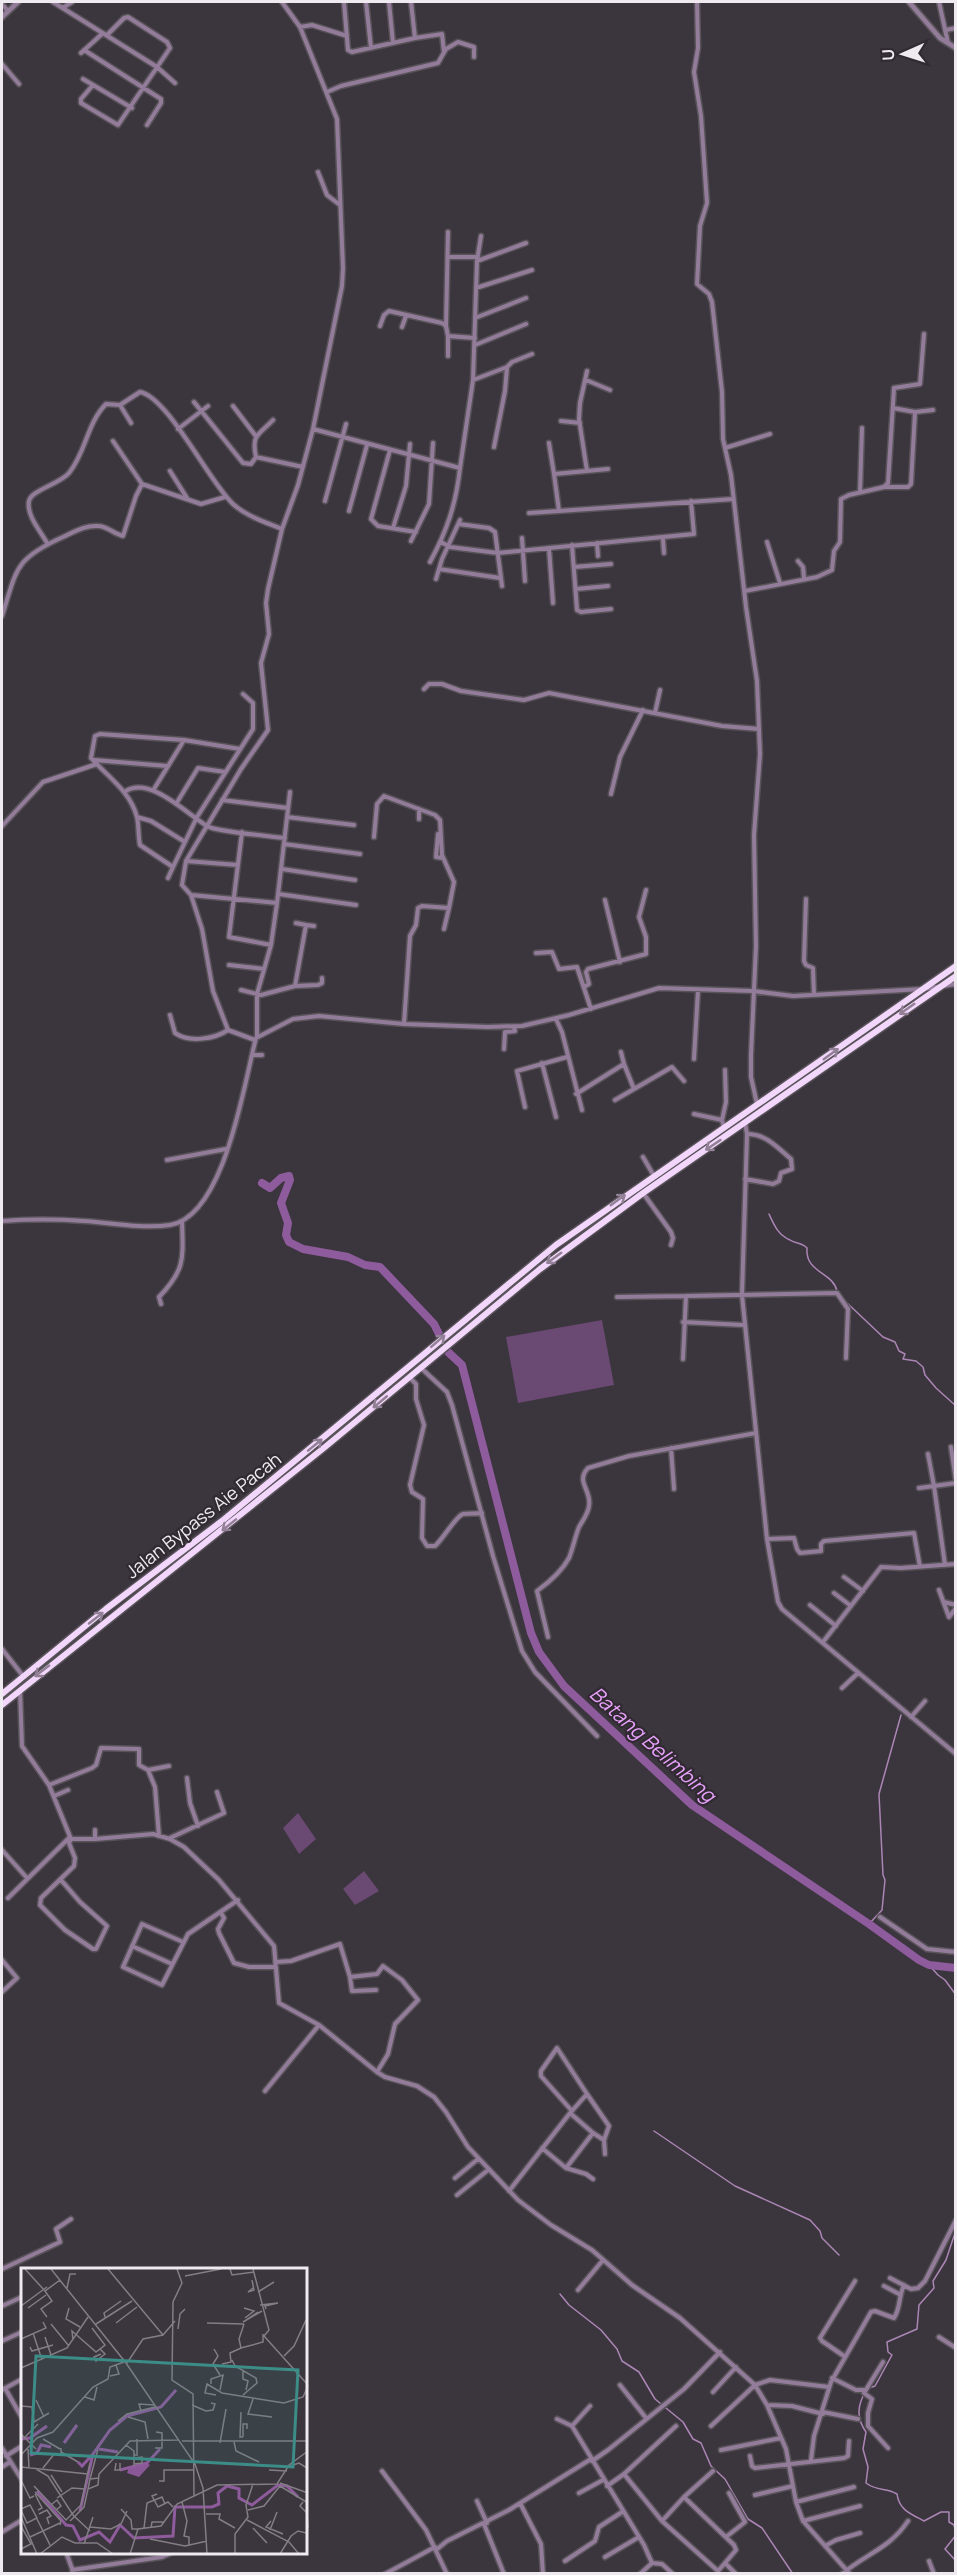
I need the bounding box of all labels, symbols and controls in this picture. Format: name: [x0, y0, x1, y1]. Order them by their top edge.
north arrow: [873, 24, 933, 84]
text: U: [877, 48, 899, 61]
one-way arrow: [899, 1003, 915, 1015]
one-way arrow: [822, 1048, 838, 1060]
one-way arrow: [705, 1139, 722, 1151]
one-way arrow: [610, 1194, 626, 1207]
one-way arrow: [547, 1252, 563, 1265]
one-way arrow: [430, 1334, 445, 1348]
one-way arrow: [372, 1395, 388, 1408]
one-way arrow: [307, 1439, 323, 1452]
street label: Jalan Bypass Aie Pacah: [120, 1447, 286, 1583]
one-way arrow: [221, 1519, 237, 1532]
one-way arrow: [87, 1611, 103, 1624]
one-way arrow: [35, 1665, 51, 1678]
water label: Batang Belimbing: [584, 1680, 723, 1809]
inset map: [21, 2268, 308, 2554]

